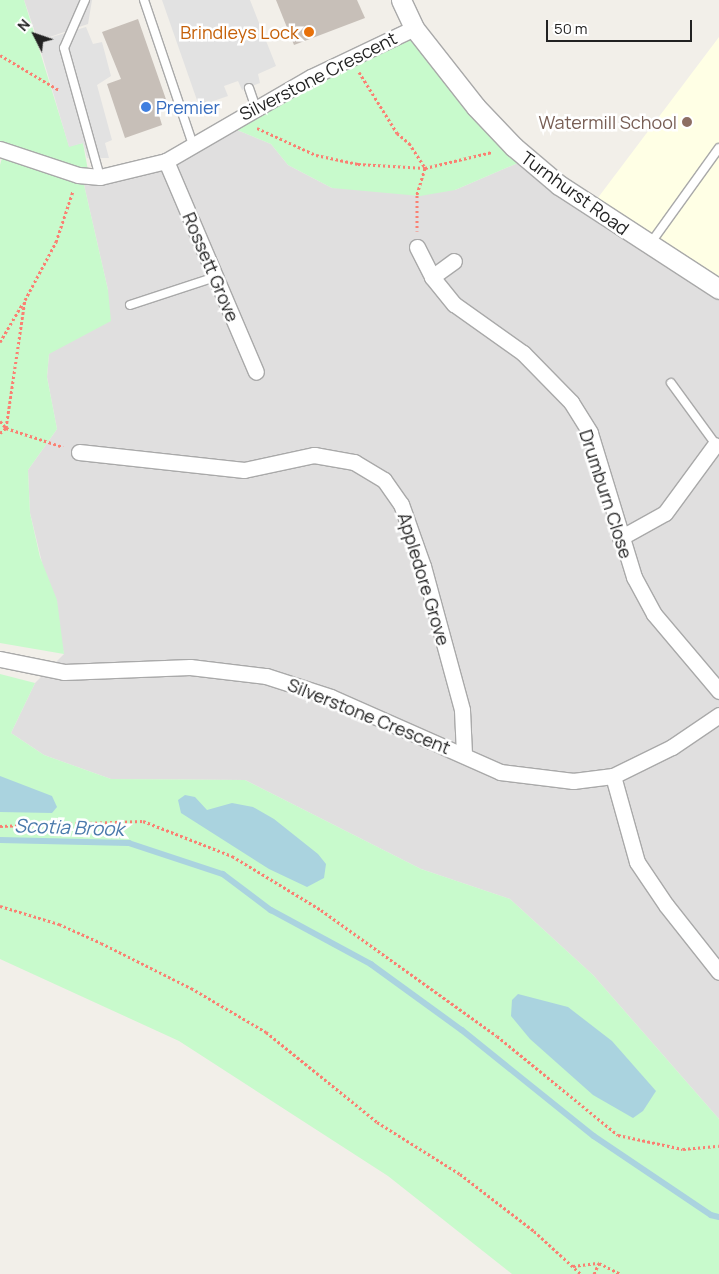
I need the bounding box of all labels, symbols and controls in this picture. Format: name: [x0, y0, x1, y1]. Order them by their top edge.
north arrow: [10, 10, 60, 60]
scale bar: [549, 10, 695, 42]
text: N: [13, 15, 34, 35]
text: 50 m: [554, 18, 588, 39]
place label: Brindleys Lock: [180, 21, 299, 43]
marker: Brindleys Lock: [303, 26, 315, 38]
street label: Silverstone Crescent: [236, 27, 400, 125]
place label: Premier: [156, 96, 220, 118]
marker: Premier: [140, 101, 152, 113]
place label: Watermill School: [538, 111, 677, 133]
marker: Watermill School: [681, 116, 693, 128]
street label: Turnhurst Road: [517, 147, 633, 239]
street label: Rossett Grove: [178, 209, 244, 325]
street label: Drumburn Close: [575, 427, 637, 561]
street label: Appledore Grove: [394, 510, 454, 648]
street label: Silverstone Crescent: [284, 673, 454, 759]
water label: Scotia Brook: [14, 815, 124, 841]

